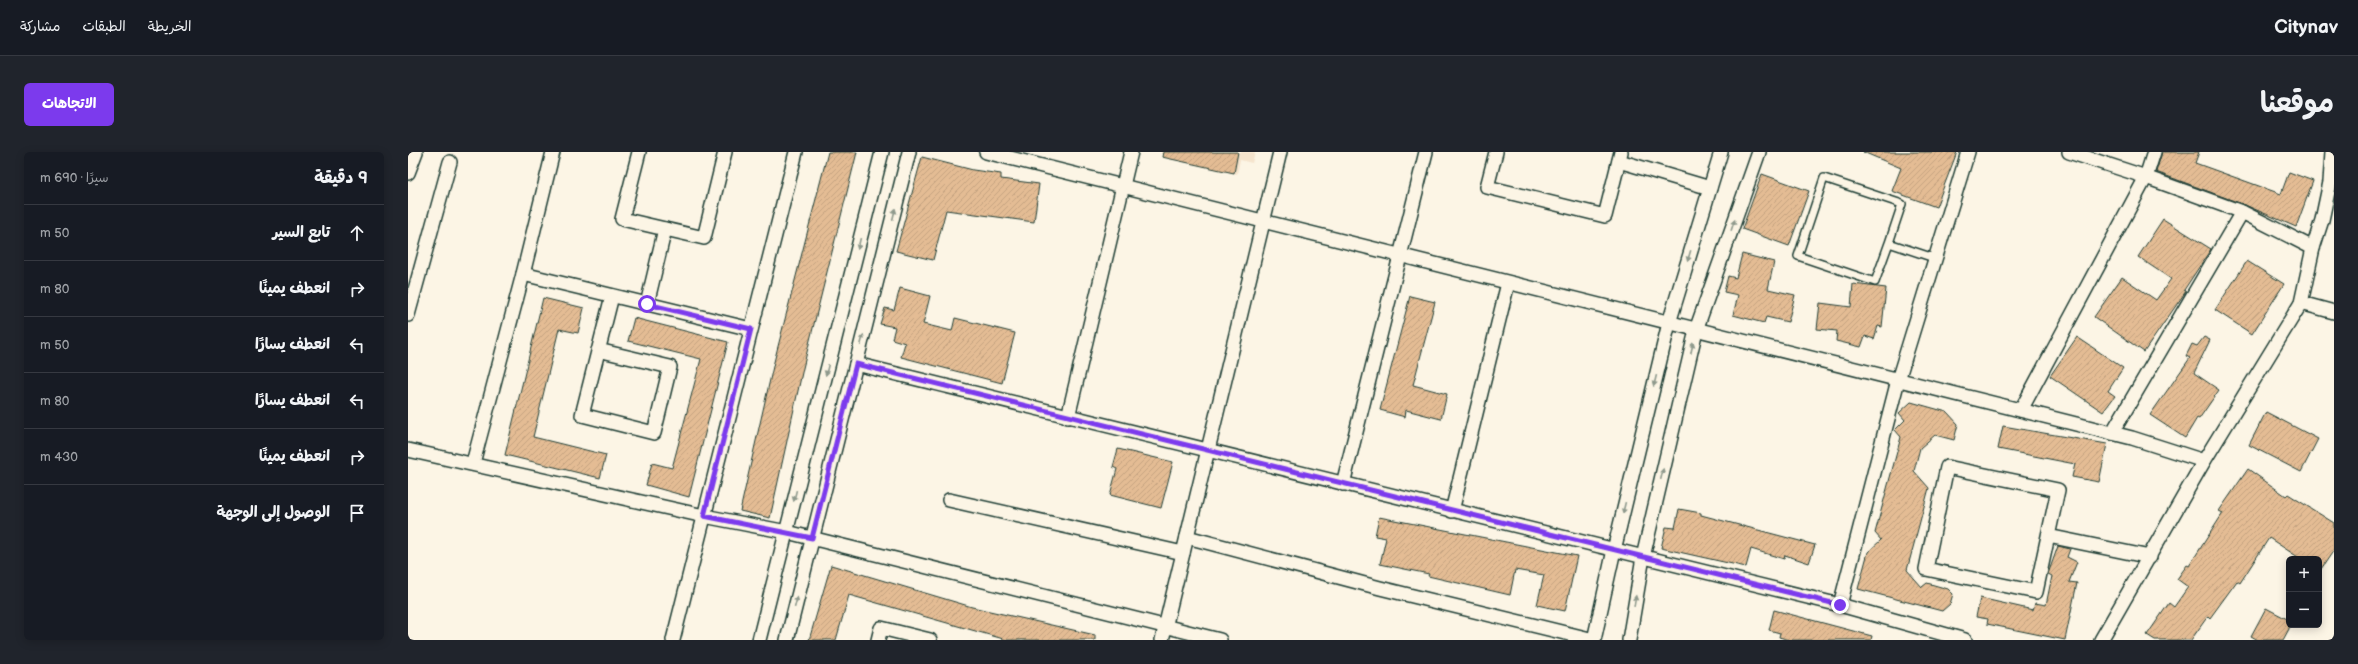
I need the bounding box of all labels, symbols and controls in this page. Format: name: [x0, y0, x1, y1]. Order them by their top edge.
text: Citynav: [2274, 16, 2338, 39]
text: مشاركة: [20, 18, 60, 35]
text: الطبقات: [82, 18, 126, 35]
text: الخريطة: [148, 18, 191, 35]
button: الاتجاهات: [24, 83, 114, 126]
text: موقعنا: [2260, 87, 2334, 120]
text: 9 دقيقة: [314, 168, 368, 188]
text: سيرًا · 690 m: [40, 170, 109, 186]
one-way arrow: [891, 208, 897, 220]
one-way arrow: [1731, 218, 1737, 230]
icon: ahead: [346, 222, 368, 244]
text: تابع السير: [272, 223, 330, 242]
text: 50 m: [40, 225, 69, 241]
one-way arrow: [855, 238, 861, 250]
one-way arrow: [1686, 250, 1692, 262]
icon: right: [346, 278, 368, 300]
text: انعطف يمينًا: [259, 279, 330, 298]
text: 80 m: [40, 281, 70, 297]
route start: [638, 295, 656, 313]
icon: left: [346, 334, 368, 356]
one-way arrow: [859, 334, 865, 346]
text: انعطف يسارًا: [255, 335, 330, 354]
text: 50 m: [40, 337, 69, 353]
one-way arrow: [1690, 342, 1696, 354]
one-way arrow: [824, 364, 830, 376]
one-way arrow: [1651, 375, 1657, 388]
icon: left: [346, 390, 368, 412]
text: انعطف يسارًا: [255, 391, 330, 410]
text: 80 m: [40, 393, 70, 409]
icon: right: [346, 446, 368, 468]
text: انعطف يمينًا: [259, 447, 330, 466]
text: 430 m: [40, 449, 78, 465]
one-way arrow: [1660, 468, 1666, 481]
one-way arrow: [792, 490, 798, 503]
icon: arrive: [346, 502, 368, 524]
one-way arrow: [1621, 502, 1627, 514]
text: الوصول إلى الوجهة: [216, 503, 330, 522]
map controls: [2286, 556, 2322, 628]
button: +: [2286, 556, 2322, 592]
button: −: [2286, 592, 2322, 628]
one-way arrow: [1633, 595, 1639, 608]
one-way arrow: [794, 596, 800, 608]
route end: [1831, 596, 1849, 614]

